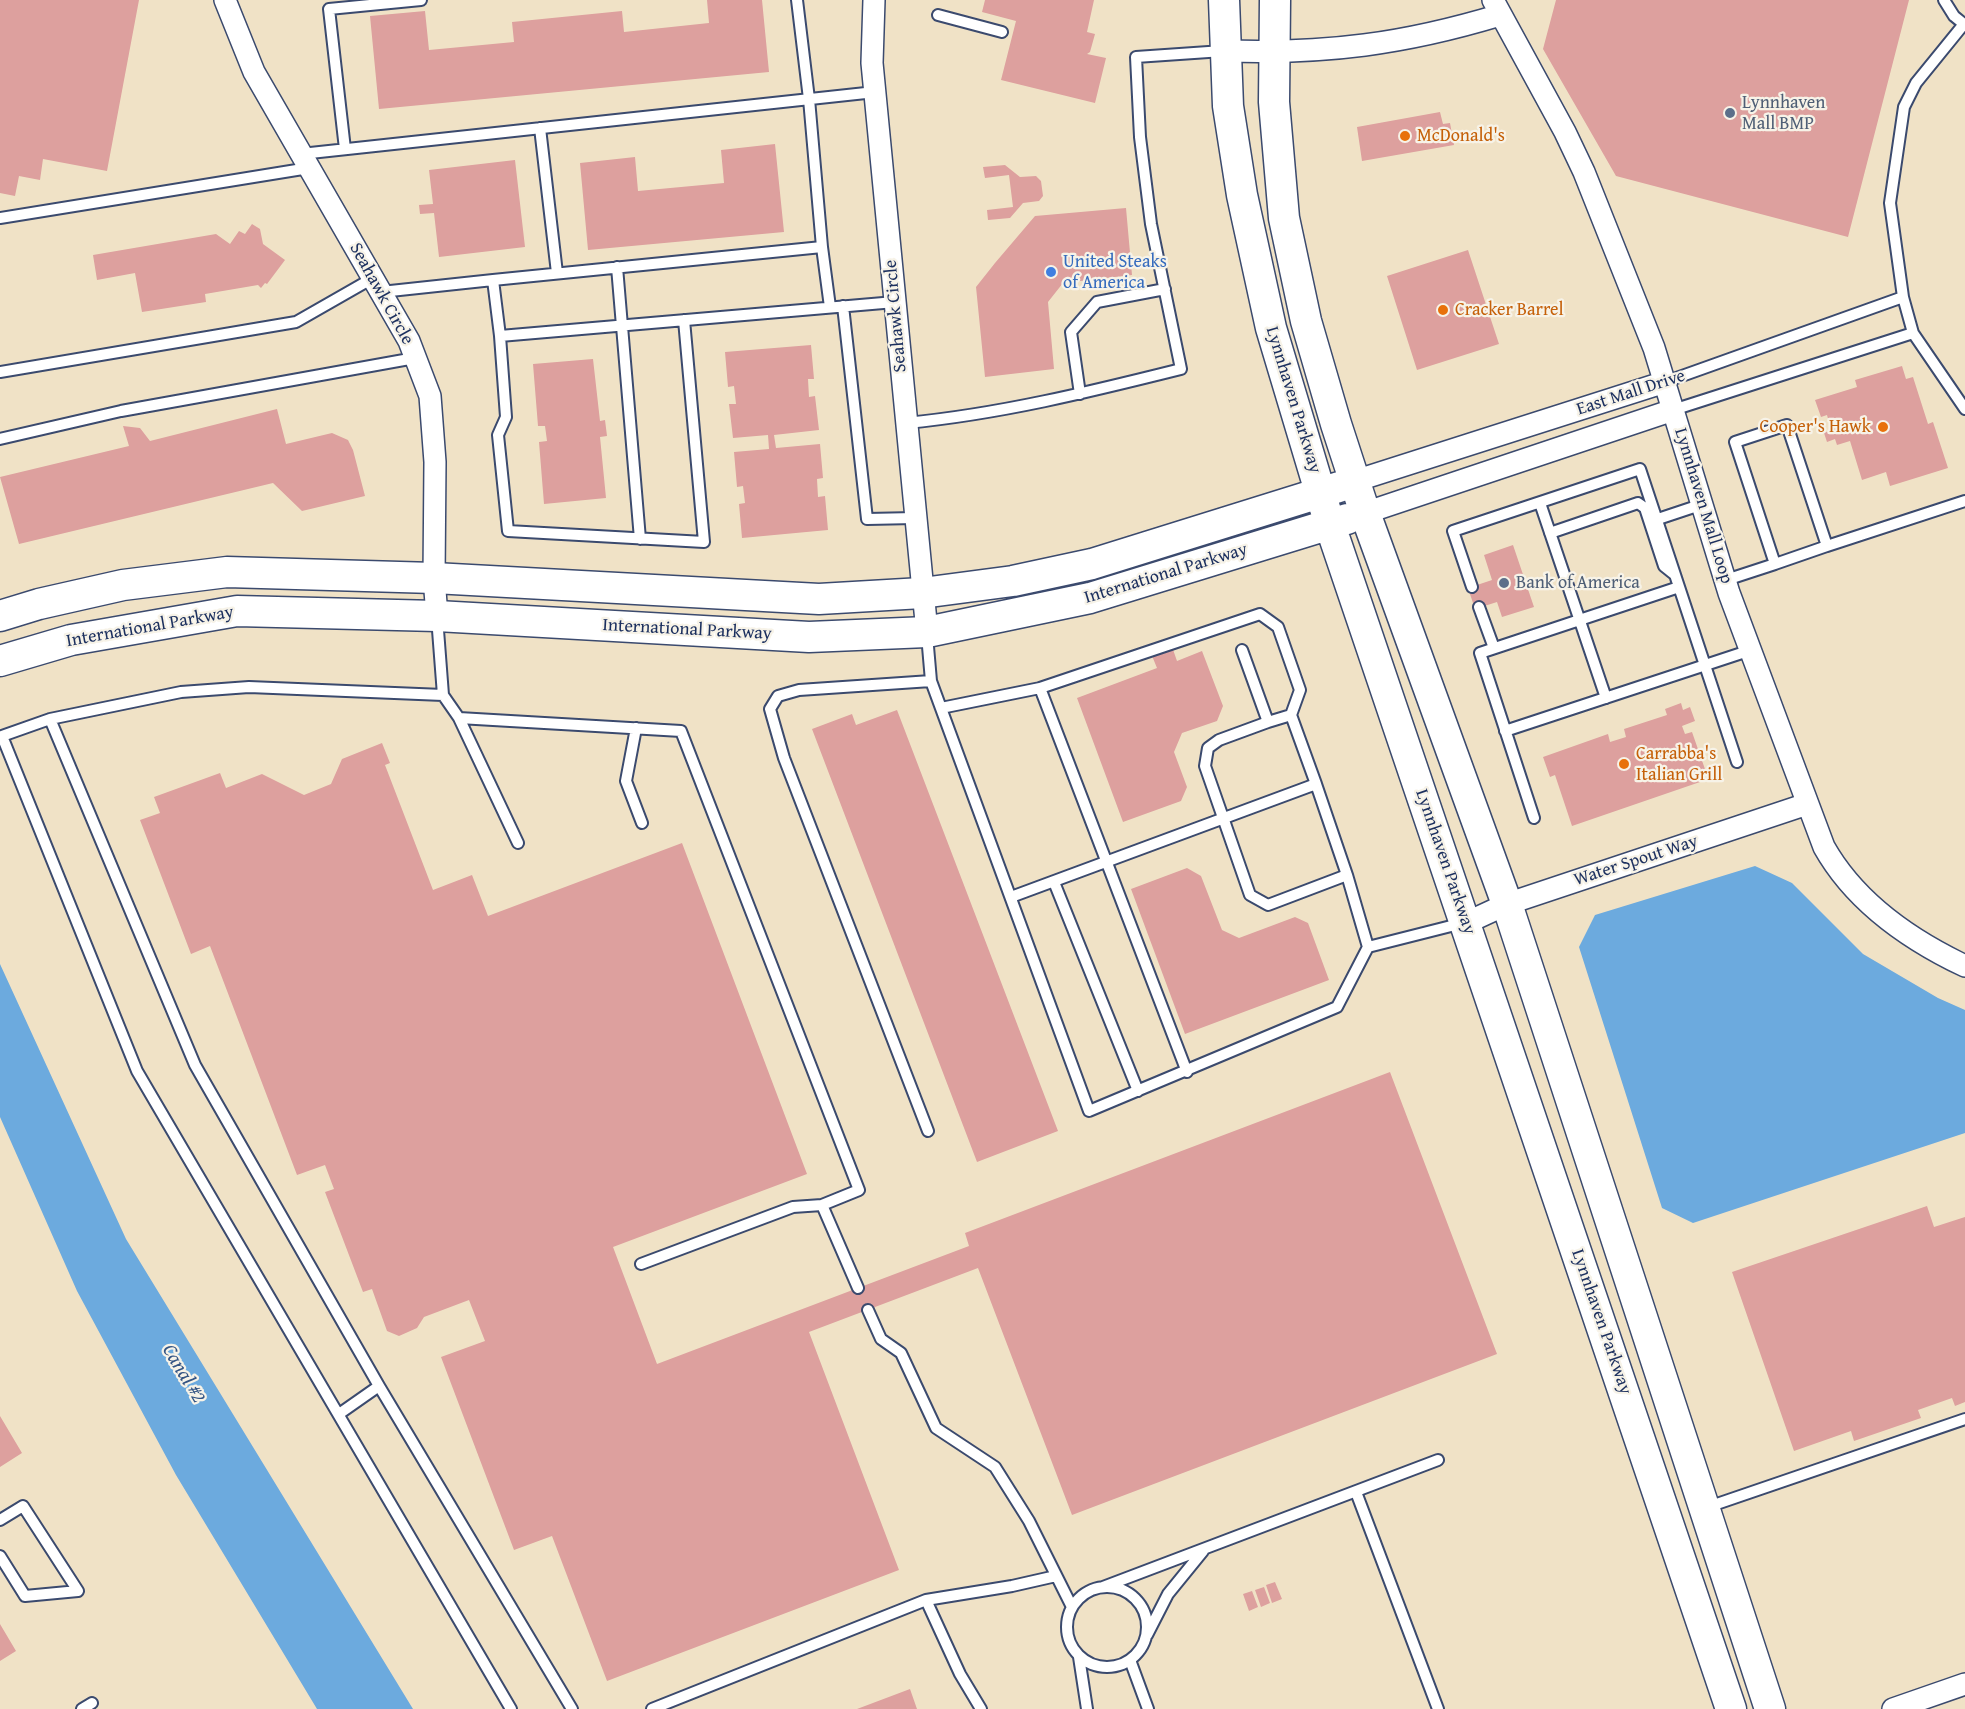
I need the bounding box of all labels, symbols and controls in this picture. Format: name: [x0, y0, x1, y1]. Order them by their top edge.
place label: Lynnhaven Mall BMP: [1742, 92, 1825, 134]
marker: Lynnhaven Mall BMP: [1723, 106, 1737, 120]
place label: McDonald's: [1417, 125, 1505, 147]
marker: McDonald's: [1398, 129, 1412, 143]
street label: Seahawk Circle: [344, 239, 418, 349]
place label: United Steaks of America: [1063, 251, 1167, 294]
street label: Seahawk Circle: [880, 259, 912, 373]
marker: United Steaks of America: [1044, 265, 1058, 279]
place label: Cracker Barrel: [1455, 299, 1564, 321]
marker: Cracker Barrel: [1436, 303, 1450, 317]
street label: Lynnhaven Parkway: [1260, 324, 1326, 476]
street label: East Mall Drive: [1574, 365, 1688, 421]
place label: Cooper's Hawk: [1759, 416, 1871, 438]
marker: Cooper's Hawk: [1876, 420, 1890, 434]
street label: Lynnhaven Mall Loop: [1669, 426, 1737, 586]
street label: International Parkway: [1082, 539, 1250, 609]
place label: Bank of America: [1516, 572, 1640, 594]
marker: Bank of America: [1497, 576, 1511, 590]
street label: International Parkway: [65, 602, 235, 652]
street label: International Parkway: [602, 615, 772, 645]
place label: Carrabba's Italian Grill: [1636, 743, 1722, 786]
marker: Carrabba's Italian Grill: [1617, 757, 1631, 771]
street label: Lynnhaven Parkway: [1410, 787, 1480, 937]
street label: Water Spout Way: [1571, 831, 1701, 891]
street label: Lynnhaven Parkway: [1566, 1247, 1636, 1397]
water label: Canal #2: [156, 1340, 210, 1408]

